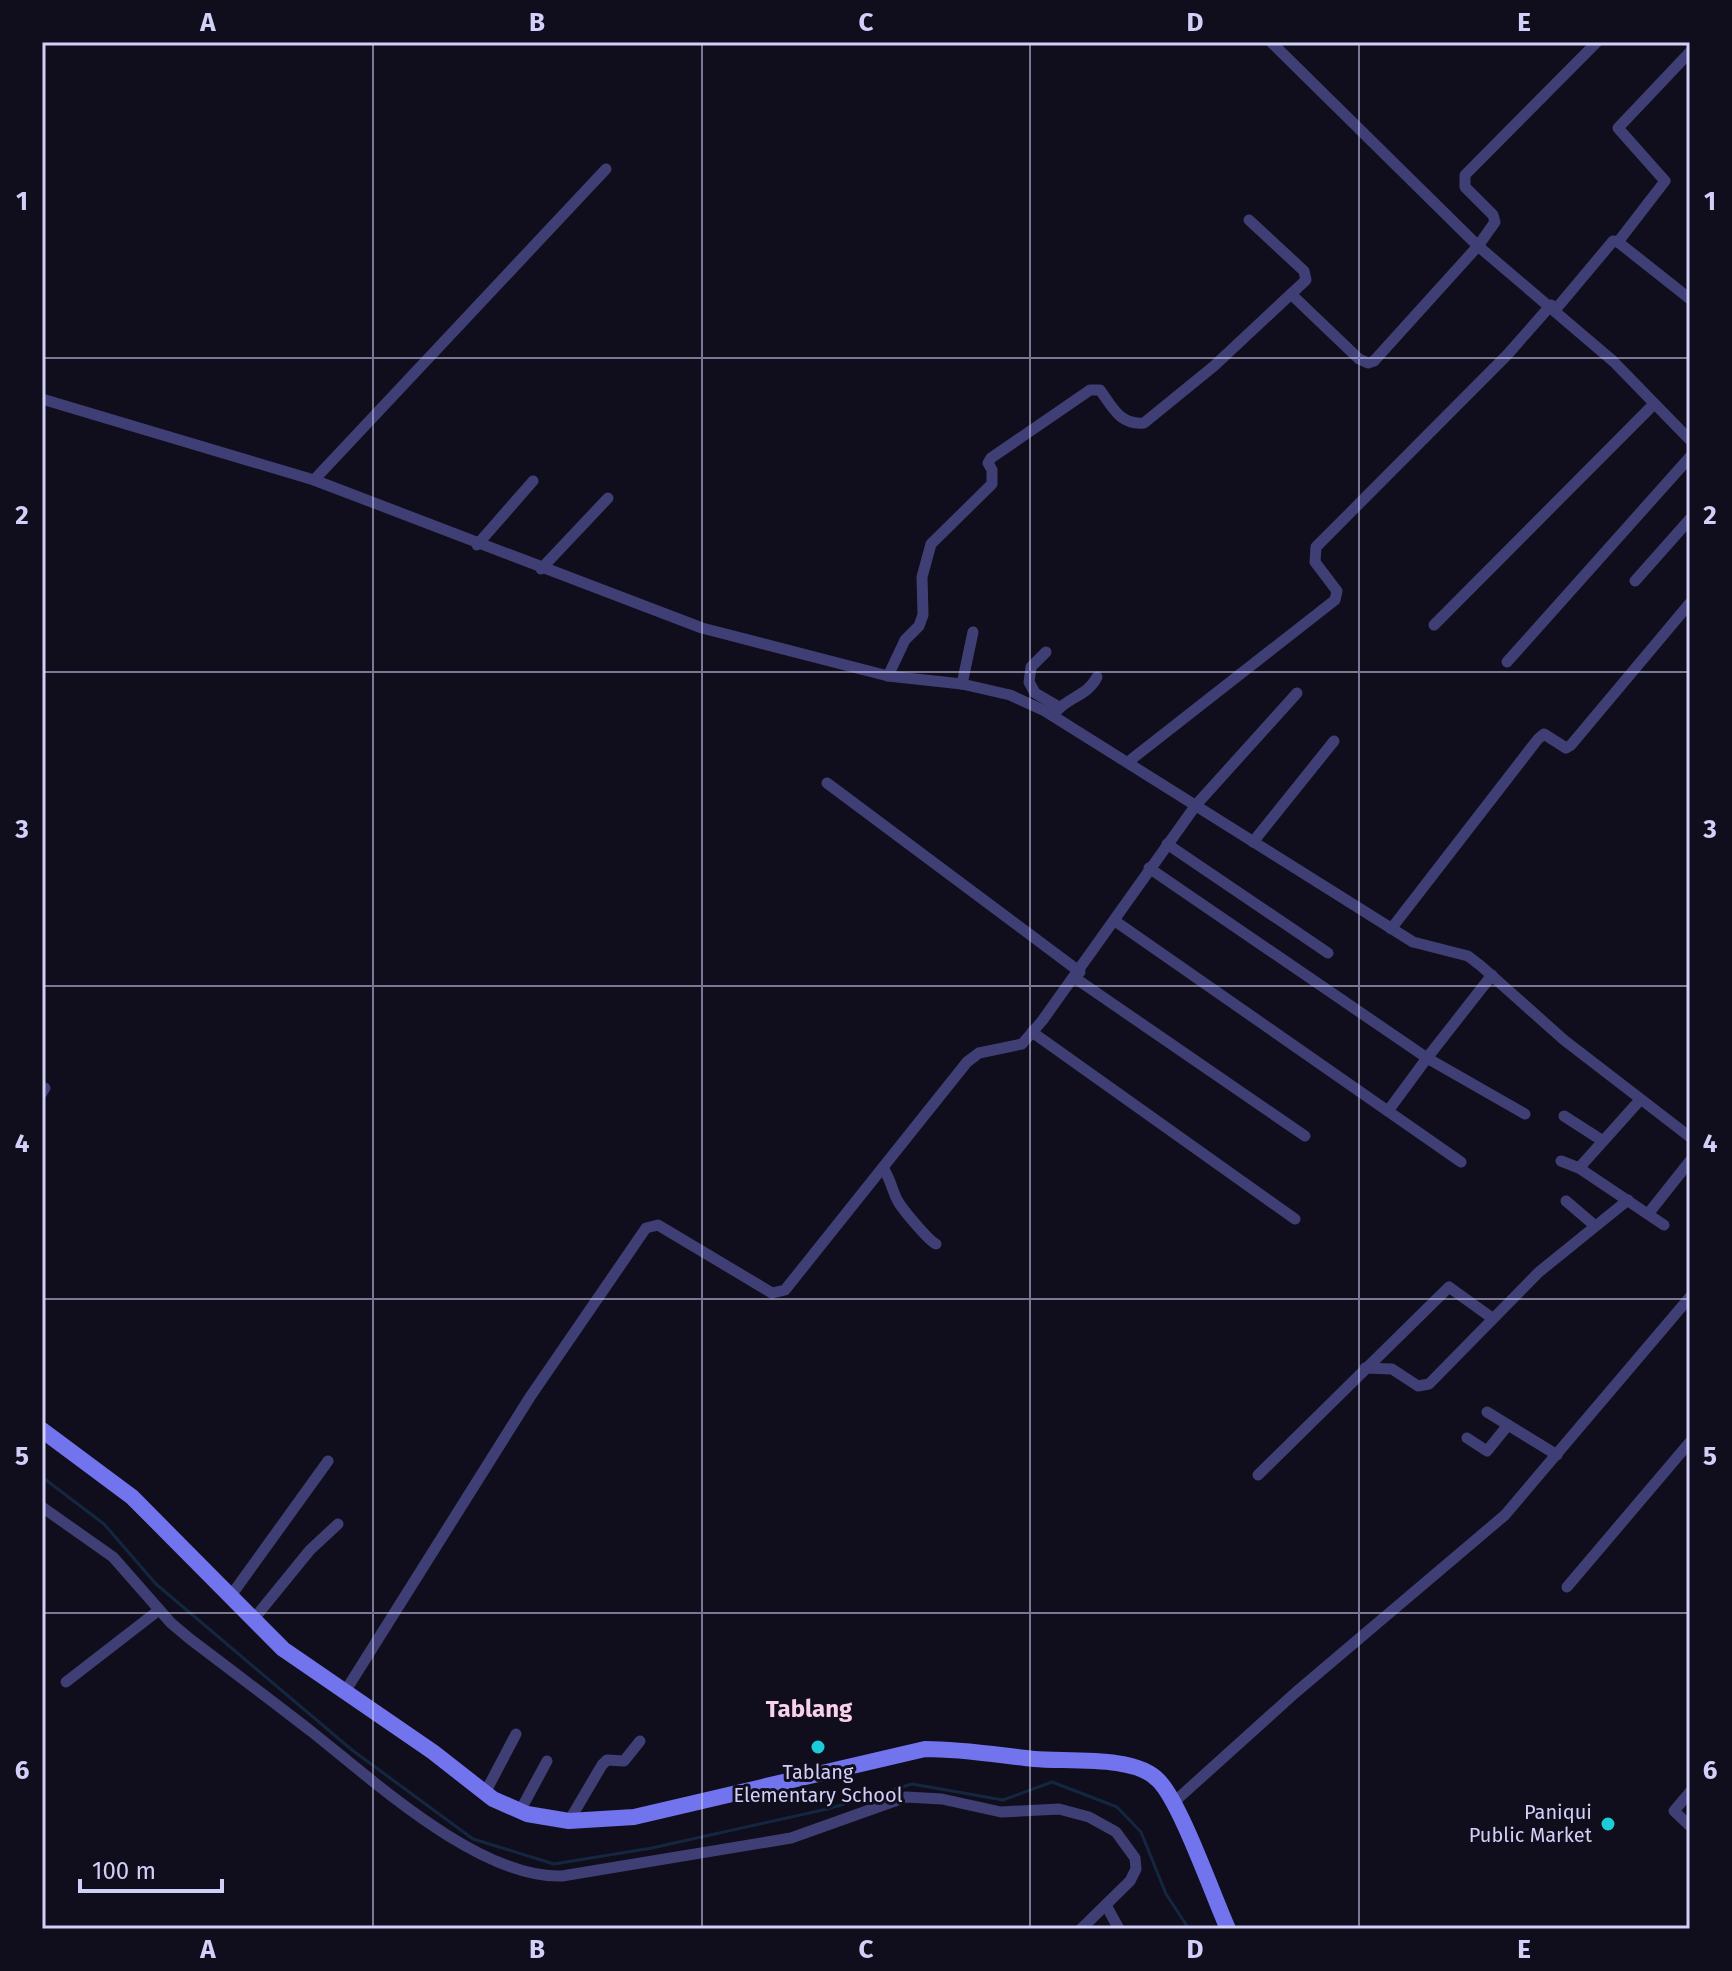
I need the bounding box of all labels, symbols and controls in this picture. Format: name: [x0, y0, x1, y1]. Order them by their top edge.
text: A: [199, 7, 216, 38]
text: B: [529, 7, 545, 38]
text: C: [859, 7, 874, 38]
text: D: [1187, 7, 1204, 38]
text: E: [1517, 7, 1531, 38]
text: 1: [16, 186, 28, 217]
text: 1: [1704, 186, 1716, 217]
text: 2: [15, 500, 29, 531]
text: 2: [1703, 500, 1717, 531]
text: 3: [14, 814, 29, 845]
text: 3: [1702, 814, 1717, 845]
text: 4: [15, 1128, 30, 1159]
text: 4: [1703, 1128, 1718, 1159]
text: 5: [15, 1441, 29, 1472]
text: 5: [1703, 1441, 1717, 1472]
district label: Tablang: [766, 1695, 853, 1723]
marker: Tablang Elementary School: [809, 1738, 827, 1756]
text: 6: [15, 1755, 30, 1786]
text: 6: [1703, 1755, 1718, 1786]
place label: Tablang Elementary School: [733, 1760, 903, 1807]
place label: Paniqui Public Market: [1469, 1800, 1593, 1847]
marker: Paniqui Public Market: [1599, 1815, 1617, 1833]
scale bar: [80, 1843, 222, 1893]
text: 100 m: [92, 1857, 156, 1885]
text: A: [199, 1934, 216, 1965]
text: B: [529, 1934, 545, 1965]
text: C: [859, 1934, 874, 1965]
text: D: [1187, 1934, 1204, 1965]
text: E: [1517, 1934, 1531, 1965]

